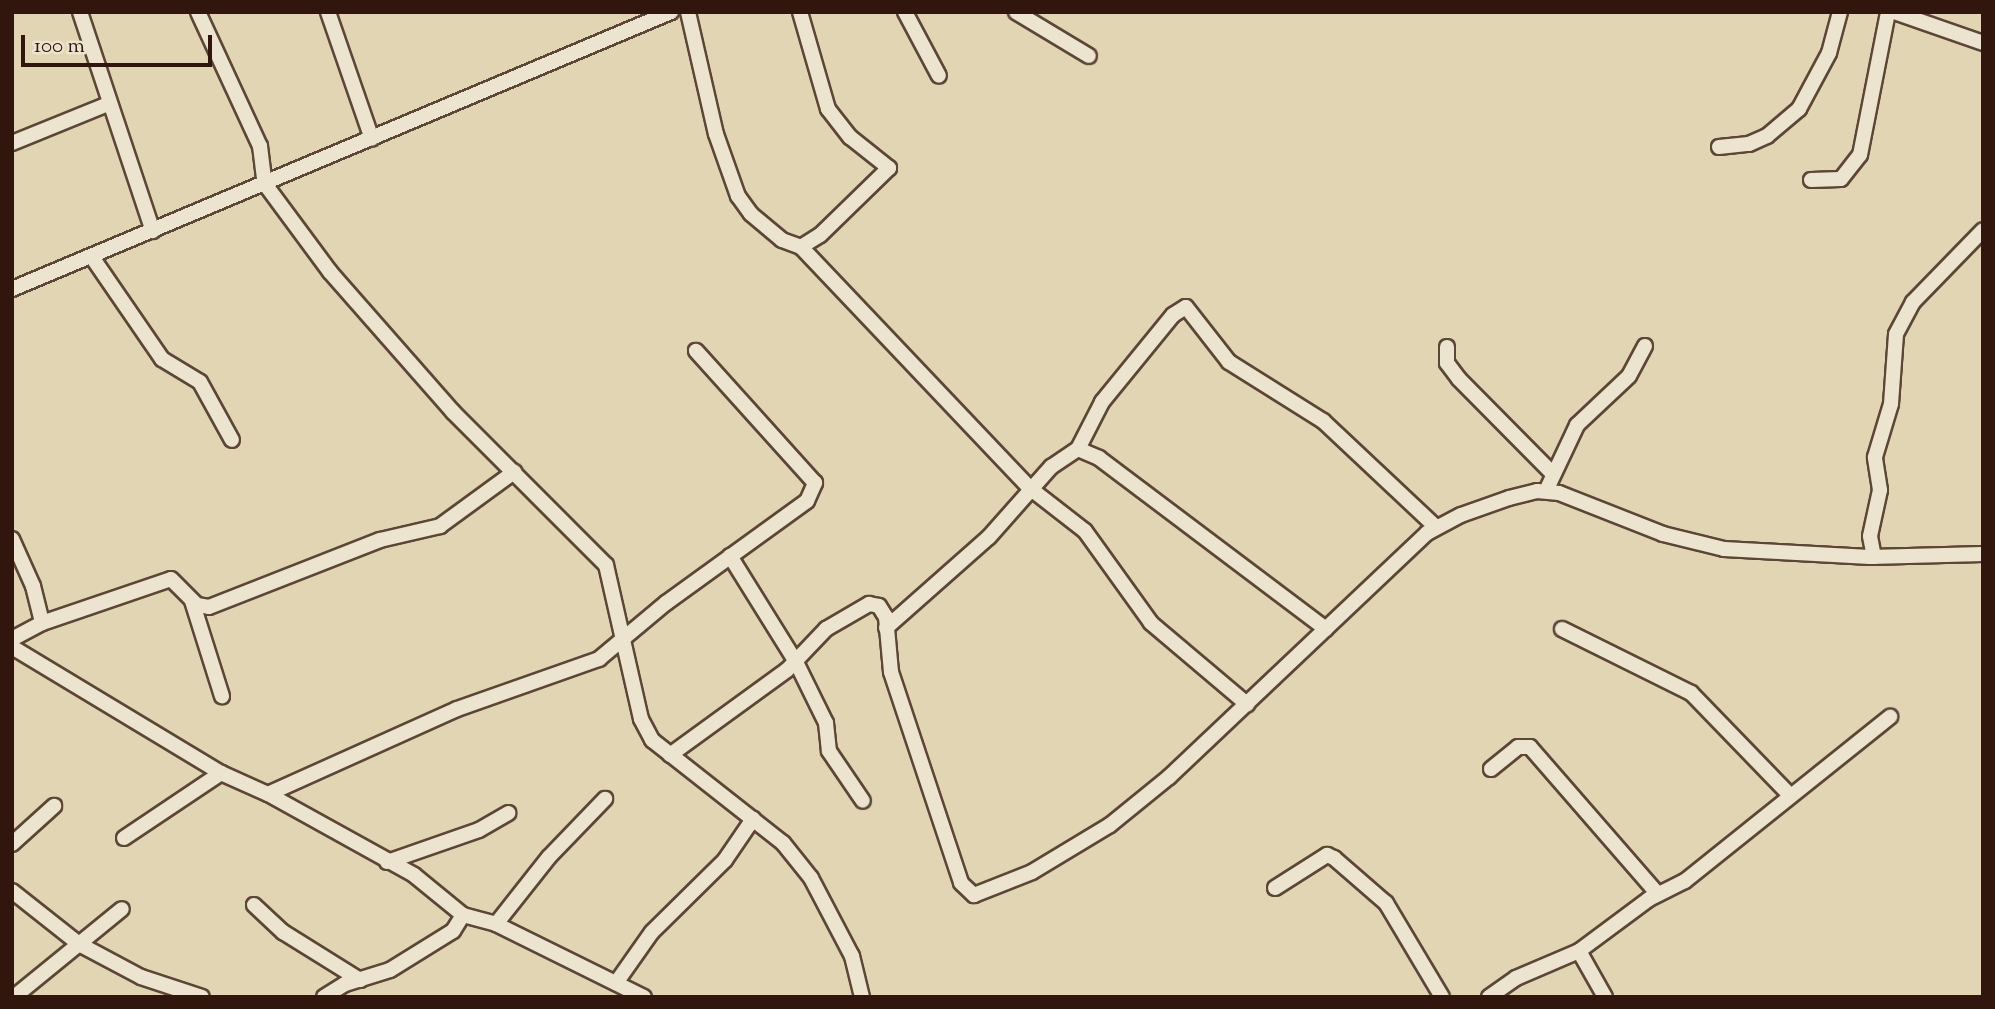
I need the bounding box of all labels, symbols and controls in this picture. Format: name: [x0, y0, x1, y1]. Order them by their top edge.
scale bar: [24, 21, 215, 65]
text: 100 m: [34, 32, 85, 62]

